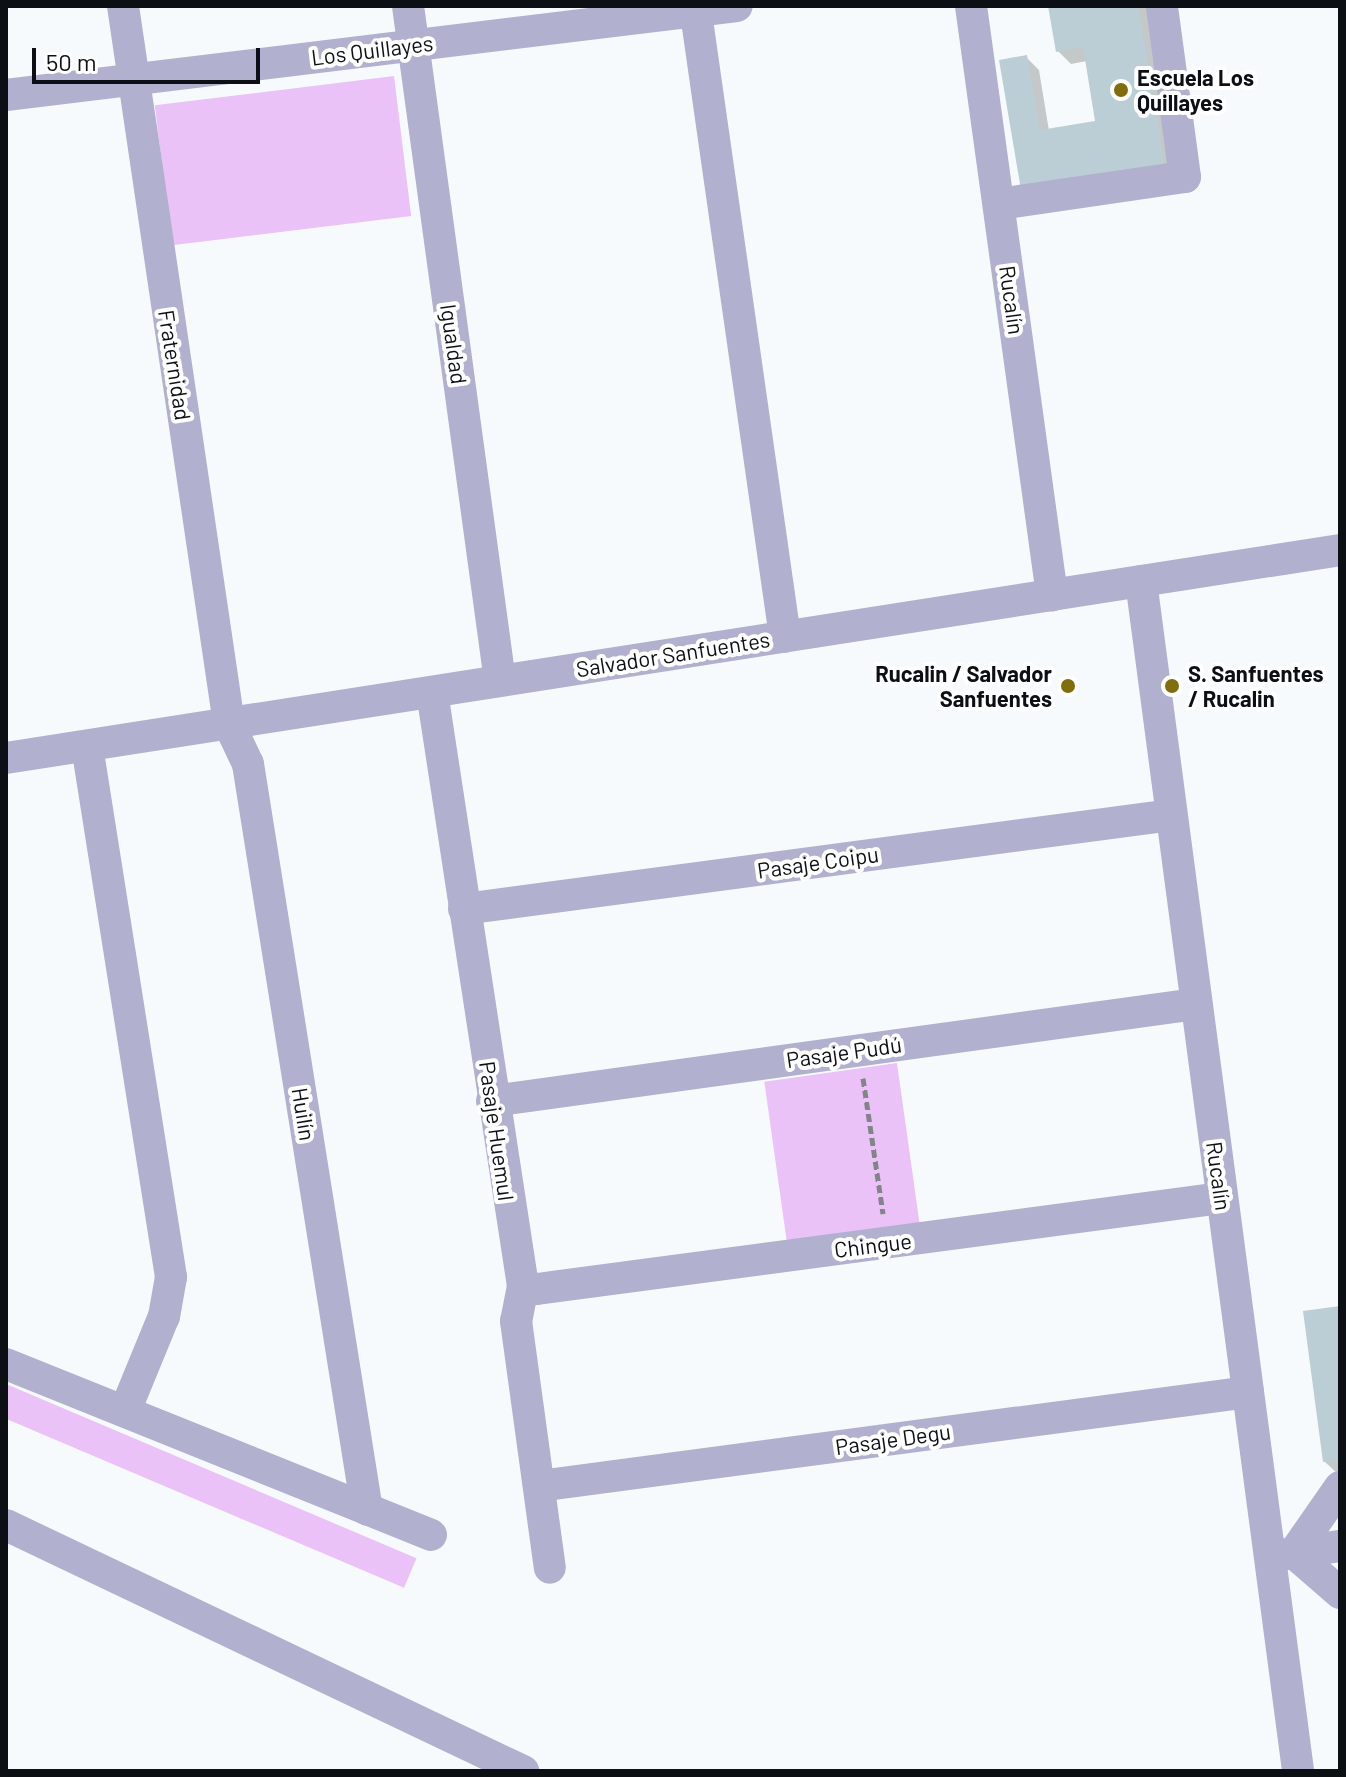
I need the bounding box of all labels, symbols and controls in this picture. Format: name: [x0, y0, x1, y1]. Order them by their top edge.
street label: Los Quillayes: [310, 29, 434, 71]
scale bar: [36, 32, 264, 82]
text: 50 m: [46, 47, 97, 76]
place label: Escuela Los Quillayes: [1137, 64, 1254, 116]
marker: Escuela Los Quillayes: [1112, 81, 1130, 99]
street label: Rucalín: [994, 264, 1030, 336]
street label: Igualdad: [435, 302, 473, 386]
street label: Fraternidad: [153, 308, 197, 422]
street label: Salvador Sanfuentes: [574, 626, 772, 682]
place label: Rucalin / Salvador Sanfuentes: [875, 660, 1052, 712]
place label: S. Sanfuentes / Rucalin: [1188, 660, 1324, 712]
marker: Rucalin / Salvador Sanfuentes: [1059, 677, 1077, 695]
marker: S. Sanfuentes / Rucalin: [1163, 677, 1181, 695]
street label: Pasaje Coipu: [756, 840, 880, 884]
street label: Pasaje Pudú: [785, 1031, 903, 1073]
street label: Pasaje Huemul: [474, 1060, 520, 1202]
street label: Huilín: [287, 1086, 321, 1142]
street label: Rucalín: [1201, 1140, 1237, 1212]
street label: Chingue: [833, 1227, 913, 1263]
street label: Pasaje Degu: [834, 1418, 952, 1460]

